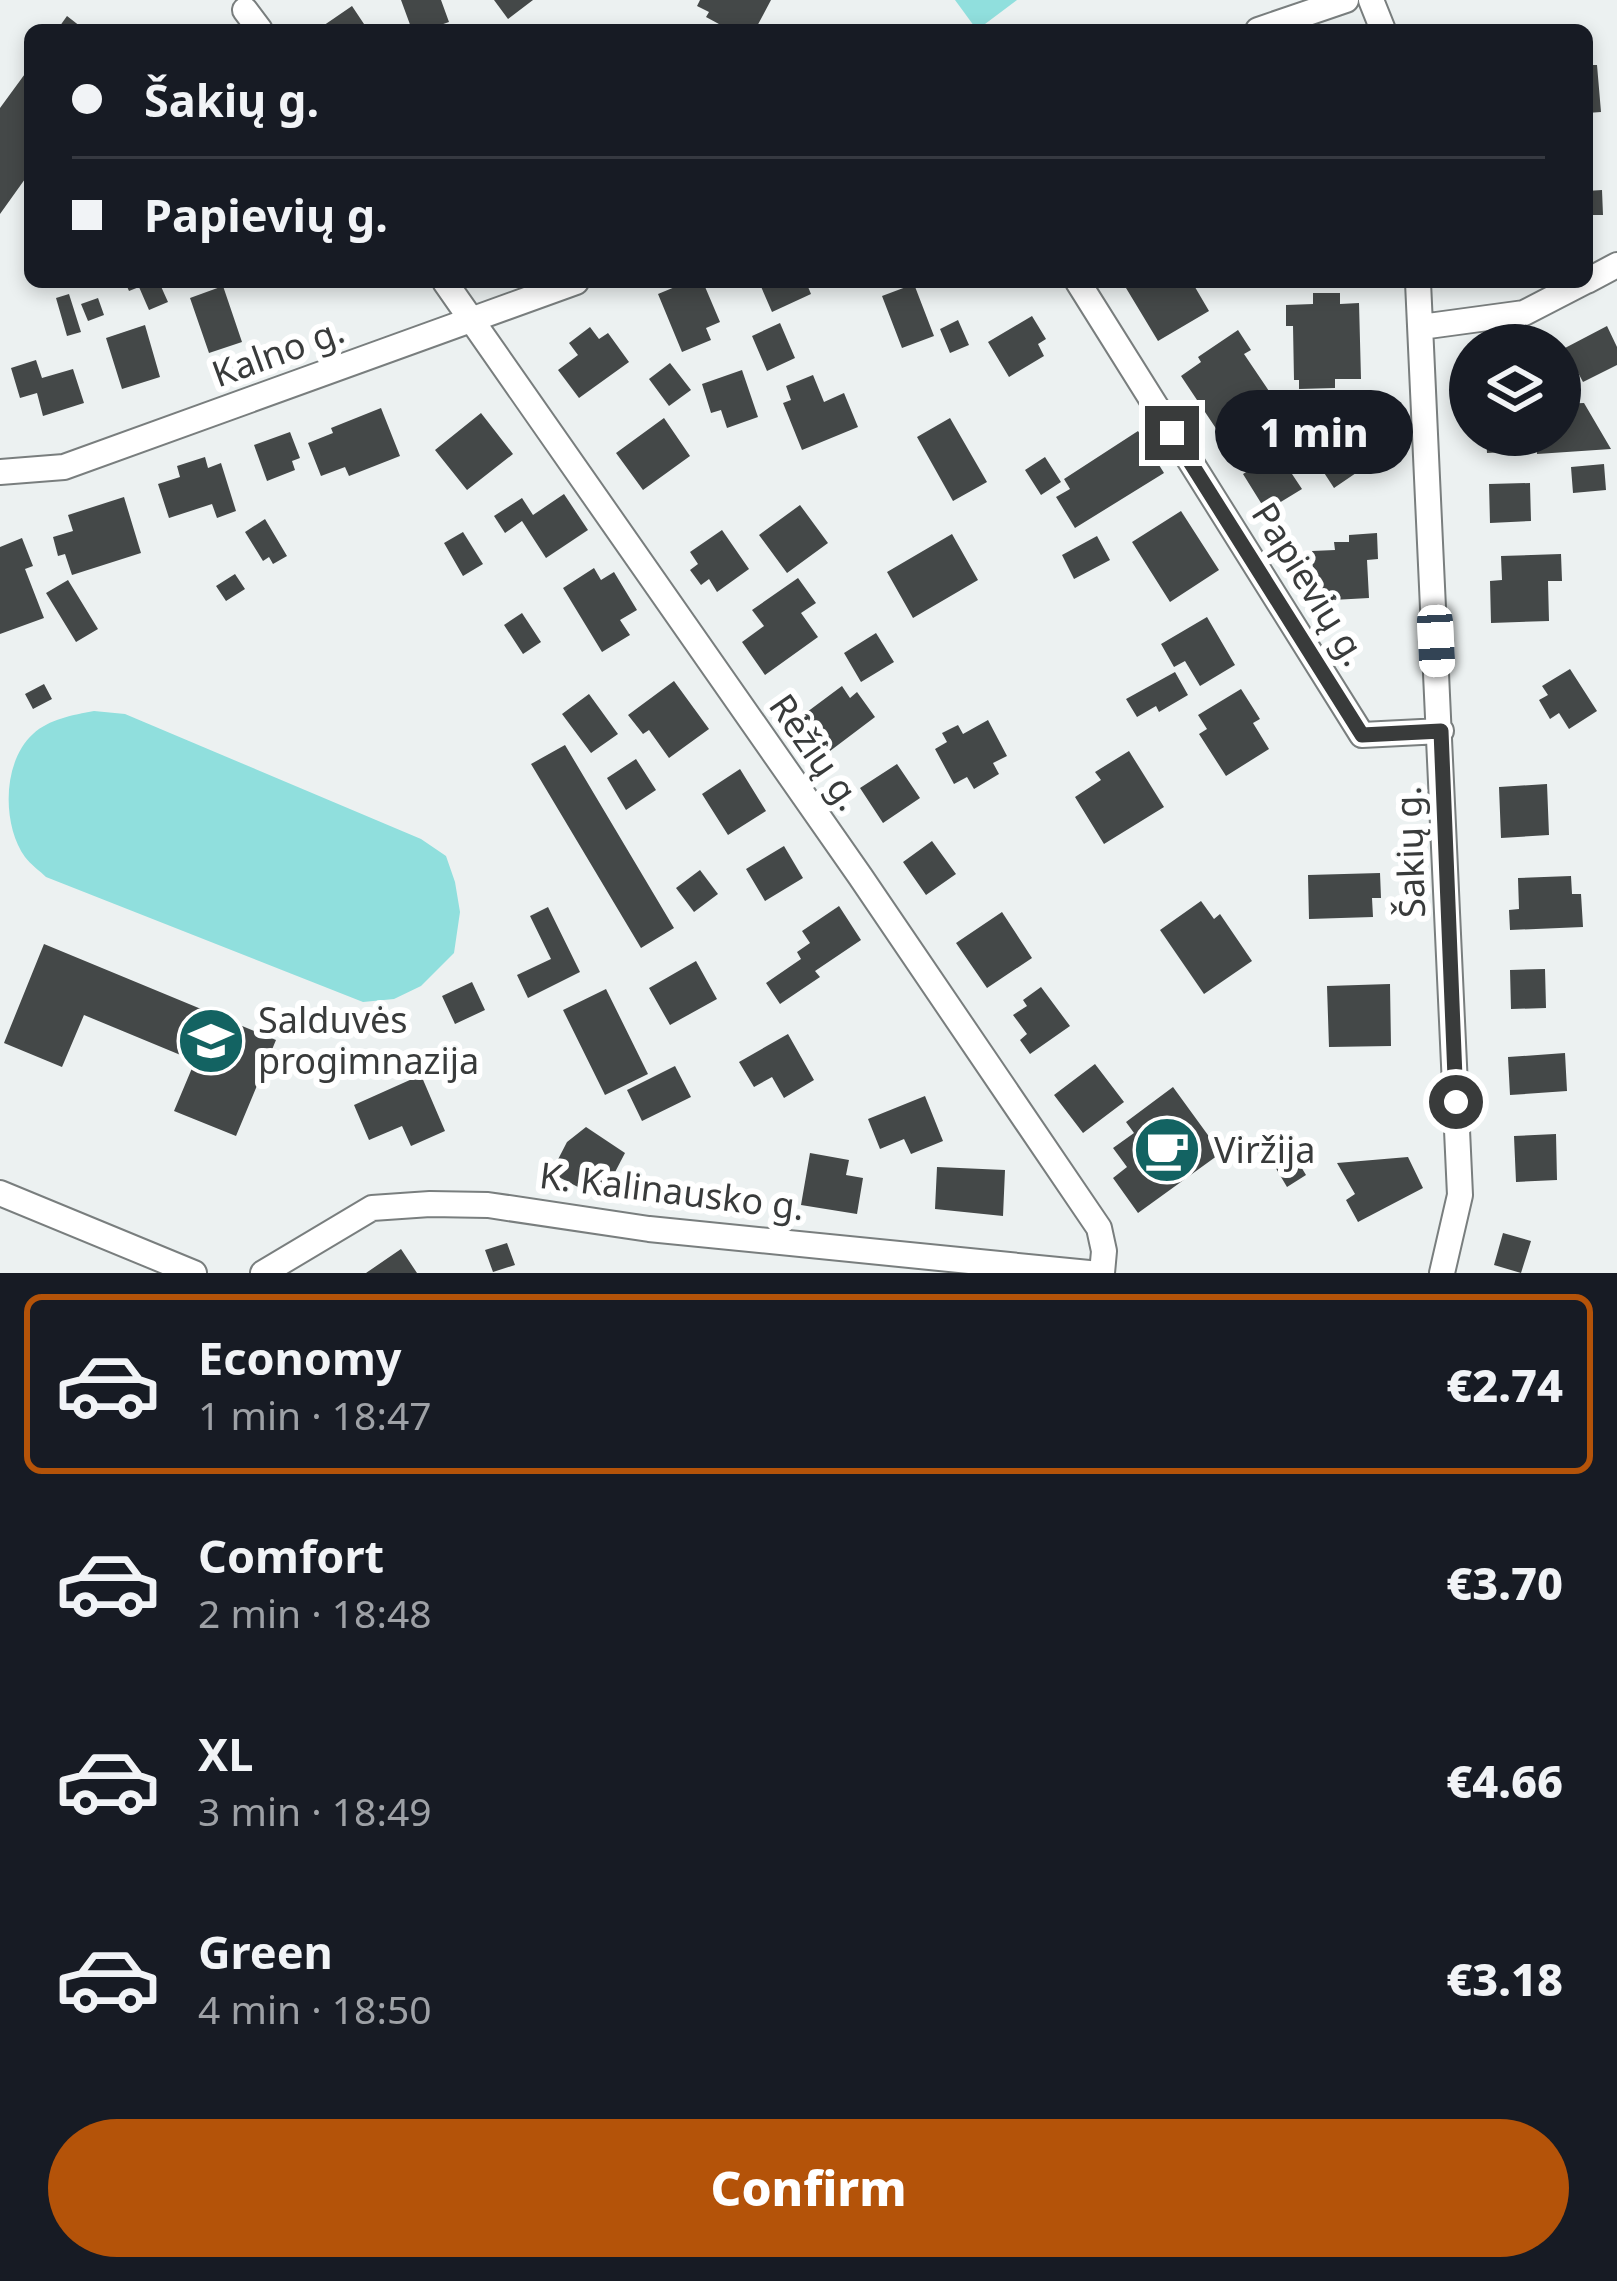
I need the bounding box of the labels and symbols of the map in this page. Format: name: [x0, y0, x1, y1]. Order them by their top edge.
street label: Kalno g.: [205, 305, 351, 398]
callout: 1 min: [1214, 391, 1412, 475]
route end: [1145, 406, 1199, 460]
street label: Papievių g.: [1241, 493, 1380, 675]
car: [1416, 604, 1456, 678]
street label: Rėžių g.: [758, 684, 874, 820]
street label: Šakių g.: [1383, 785, 1436, 919]
place label: Salduvės progimnazija: [258, 995, 479, 1085]
school or university icon: Salduvės progimnazija: [176, 1006, 246, 1076]
route start: [1429, 1075, 1483, 1129]
cafe icon: Viržija: [1132, 1115, 1202, 1185]
place label: Viržija: [1214, 1125, 1315, 1174]
street label: K. Kalinausko g.: [537, 1150, 807, 1231]

